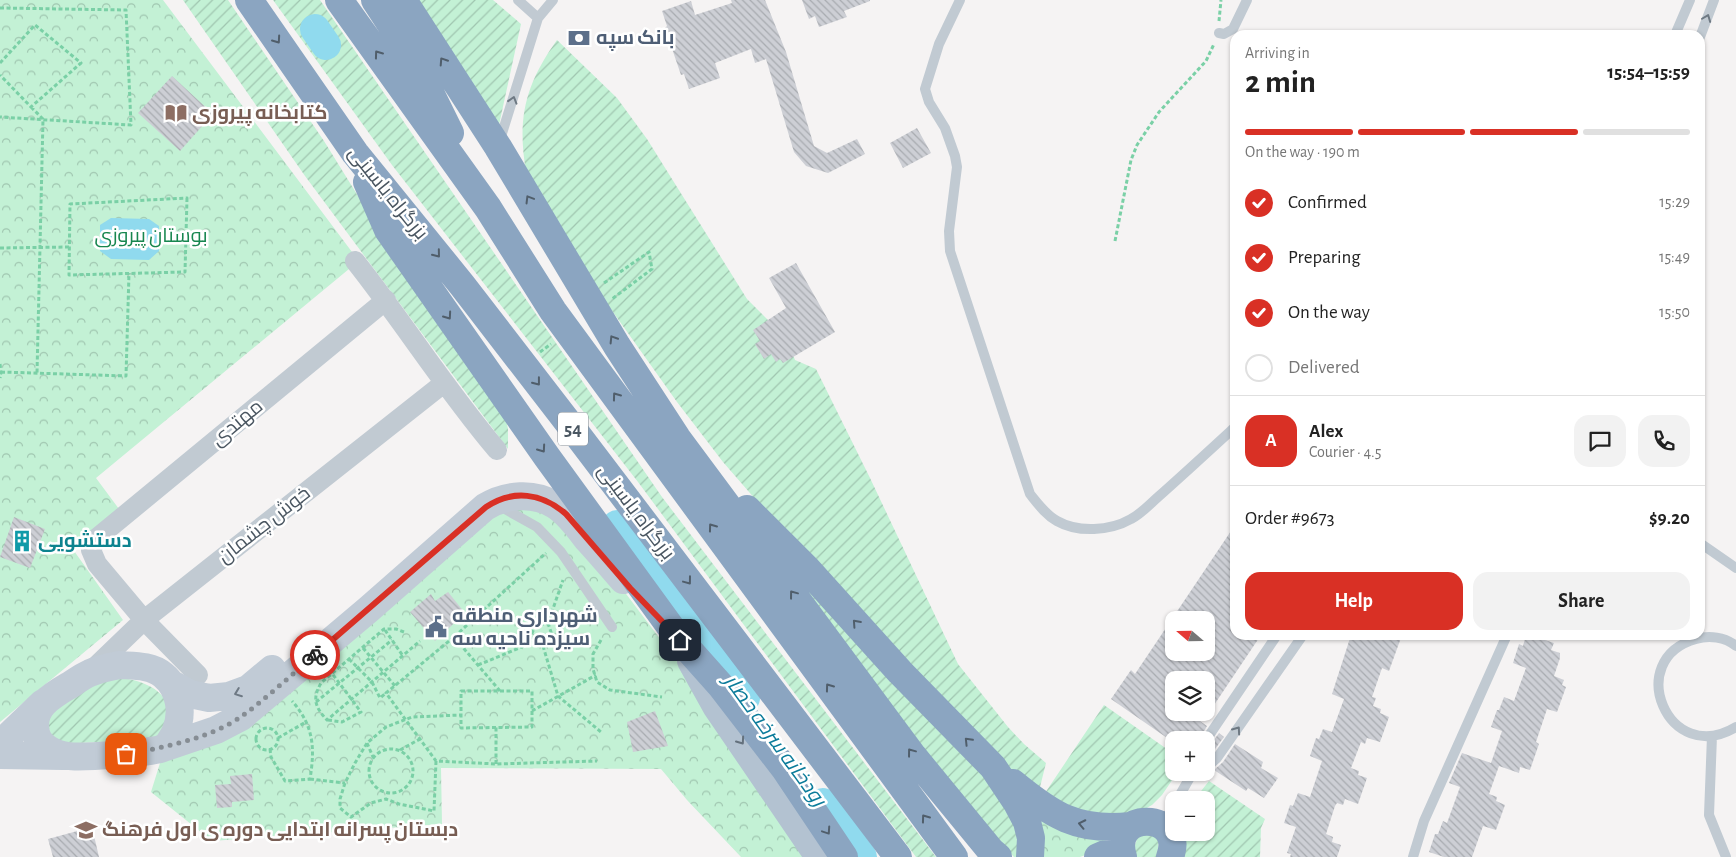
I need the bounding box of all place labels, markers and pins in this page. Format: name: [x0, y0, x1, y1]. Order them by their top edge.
bank icon: بانک سپه: [566, 25, 592, 51]
place label: بانک سپه: [596, 28, 675, 51]
library icon: کتابخانه پیروزی: [163, 100, 189, 126]
place label: کتابخانه پیروزی: [192, 103, 327, 126]
building icon: دستشویی: [9, 528, 35, 554]
place label: دستشویی: [38, 530, 132, 552]
place label: شهرداری منطقه سیزده ناحیه سه: [452, 605, 598, 650]
public building icon: شهرداری منطقه سیزده ناحیه سه: [423, 614, 449, 640]
pin: [659, 619, 701, 661]
pin: [105, 733, 147, 775]
school or university icon: دبستان پسرانه ابتدایی دوره ی اول فرهنگ: [73, 817, 99, 843]
place label: دبستان پسرانه ابتدایی دوره ی اول فرهنگ: [102, 820, 458, 843]

